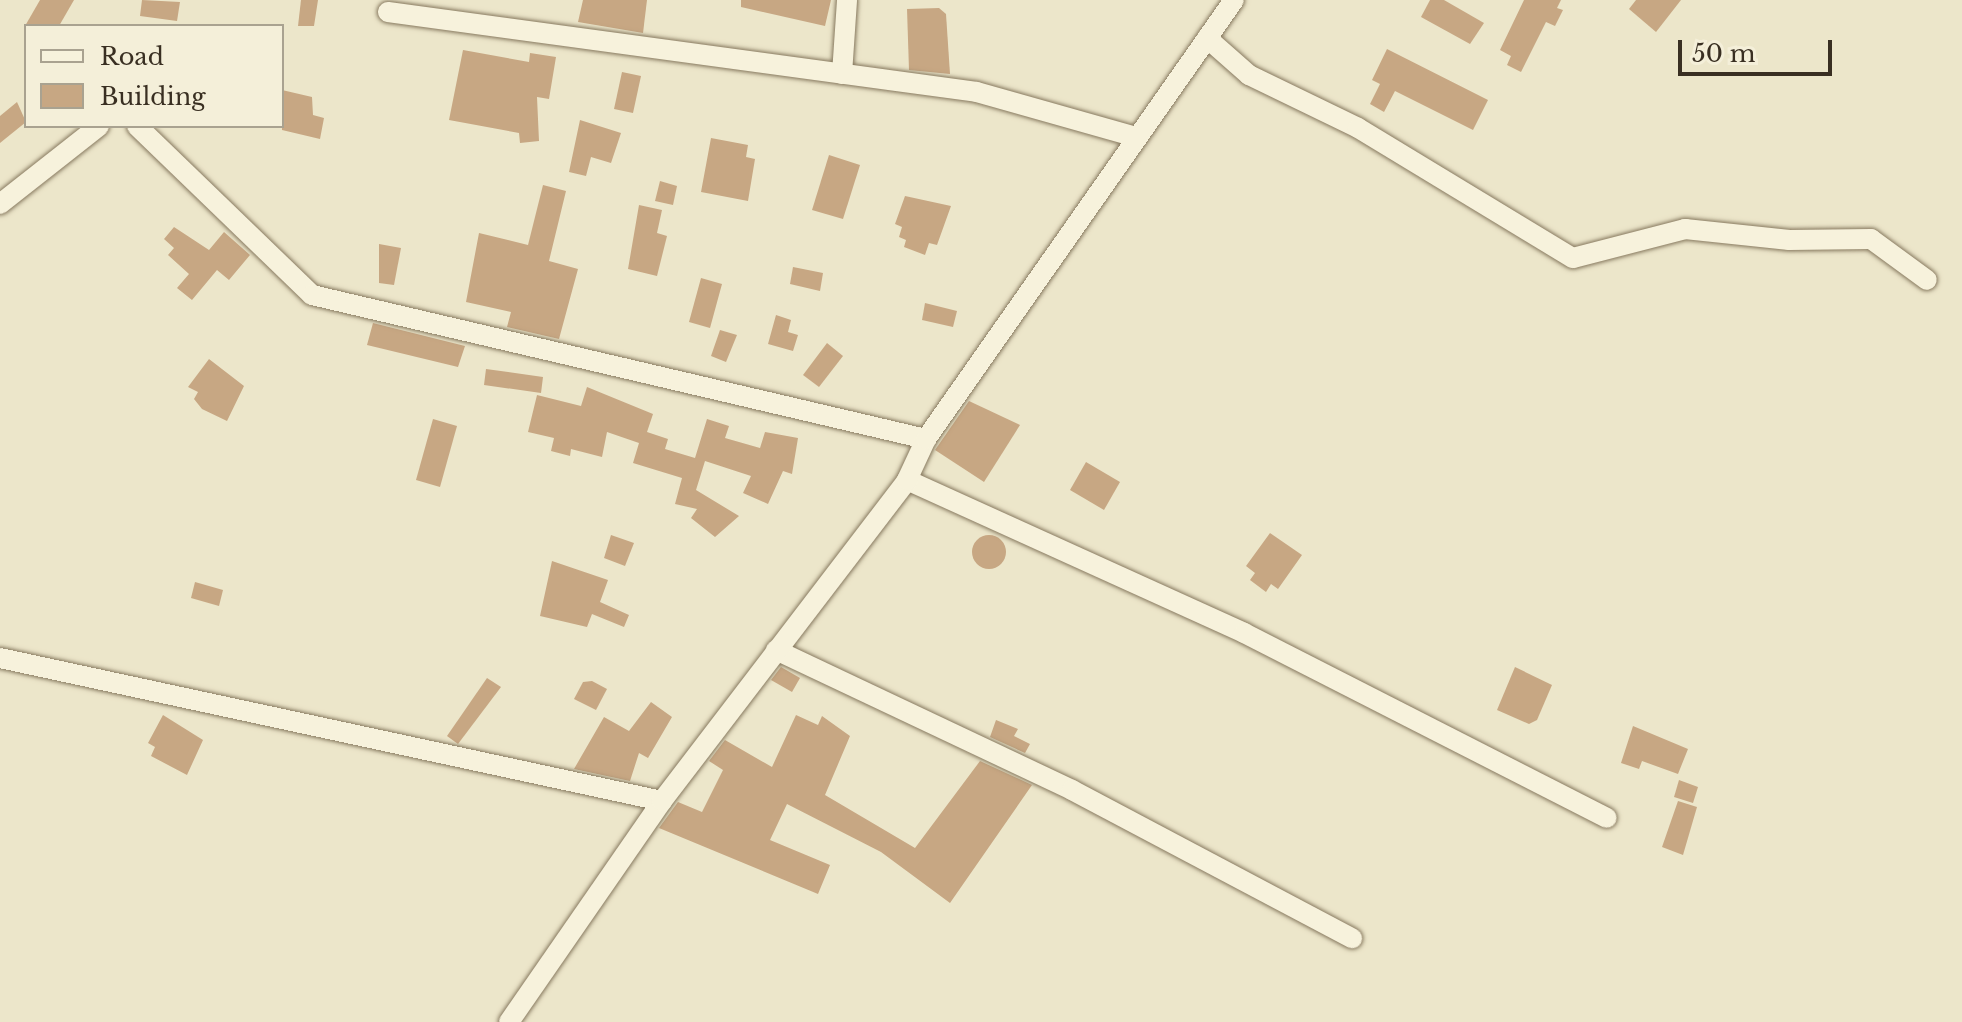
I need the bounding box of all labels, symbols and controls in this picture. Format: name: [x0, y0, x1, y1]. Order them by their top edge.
legend: [24, 24, 284, 128]
scale bar: [1682, 24, 1836, 74]
text: 50 m: [1692, 39, 1755, 68]
text: Road: [100, 42, 164, 71]
text: Building: [100, 82, 206, 111]

